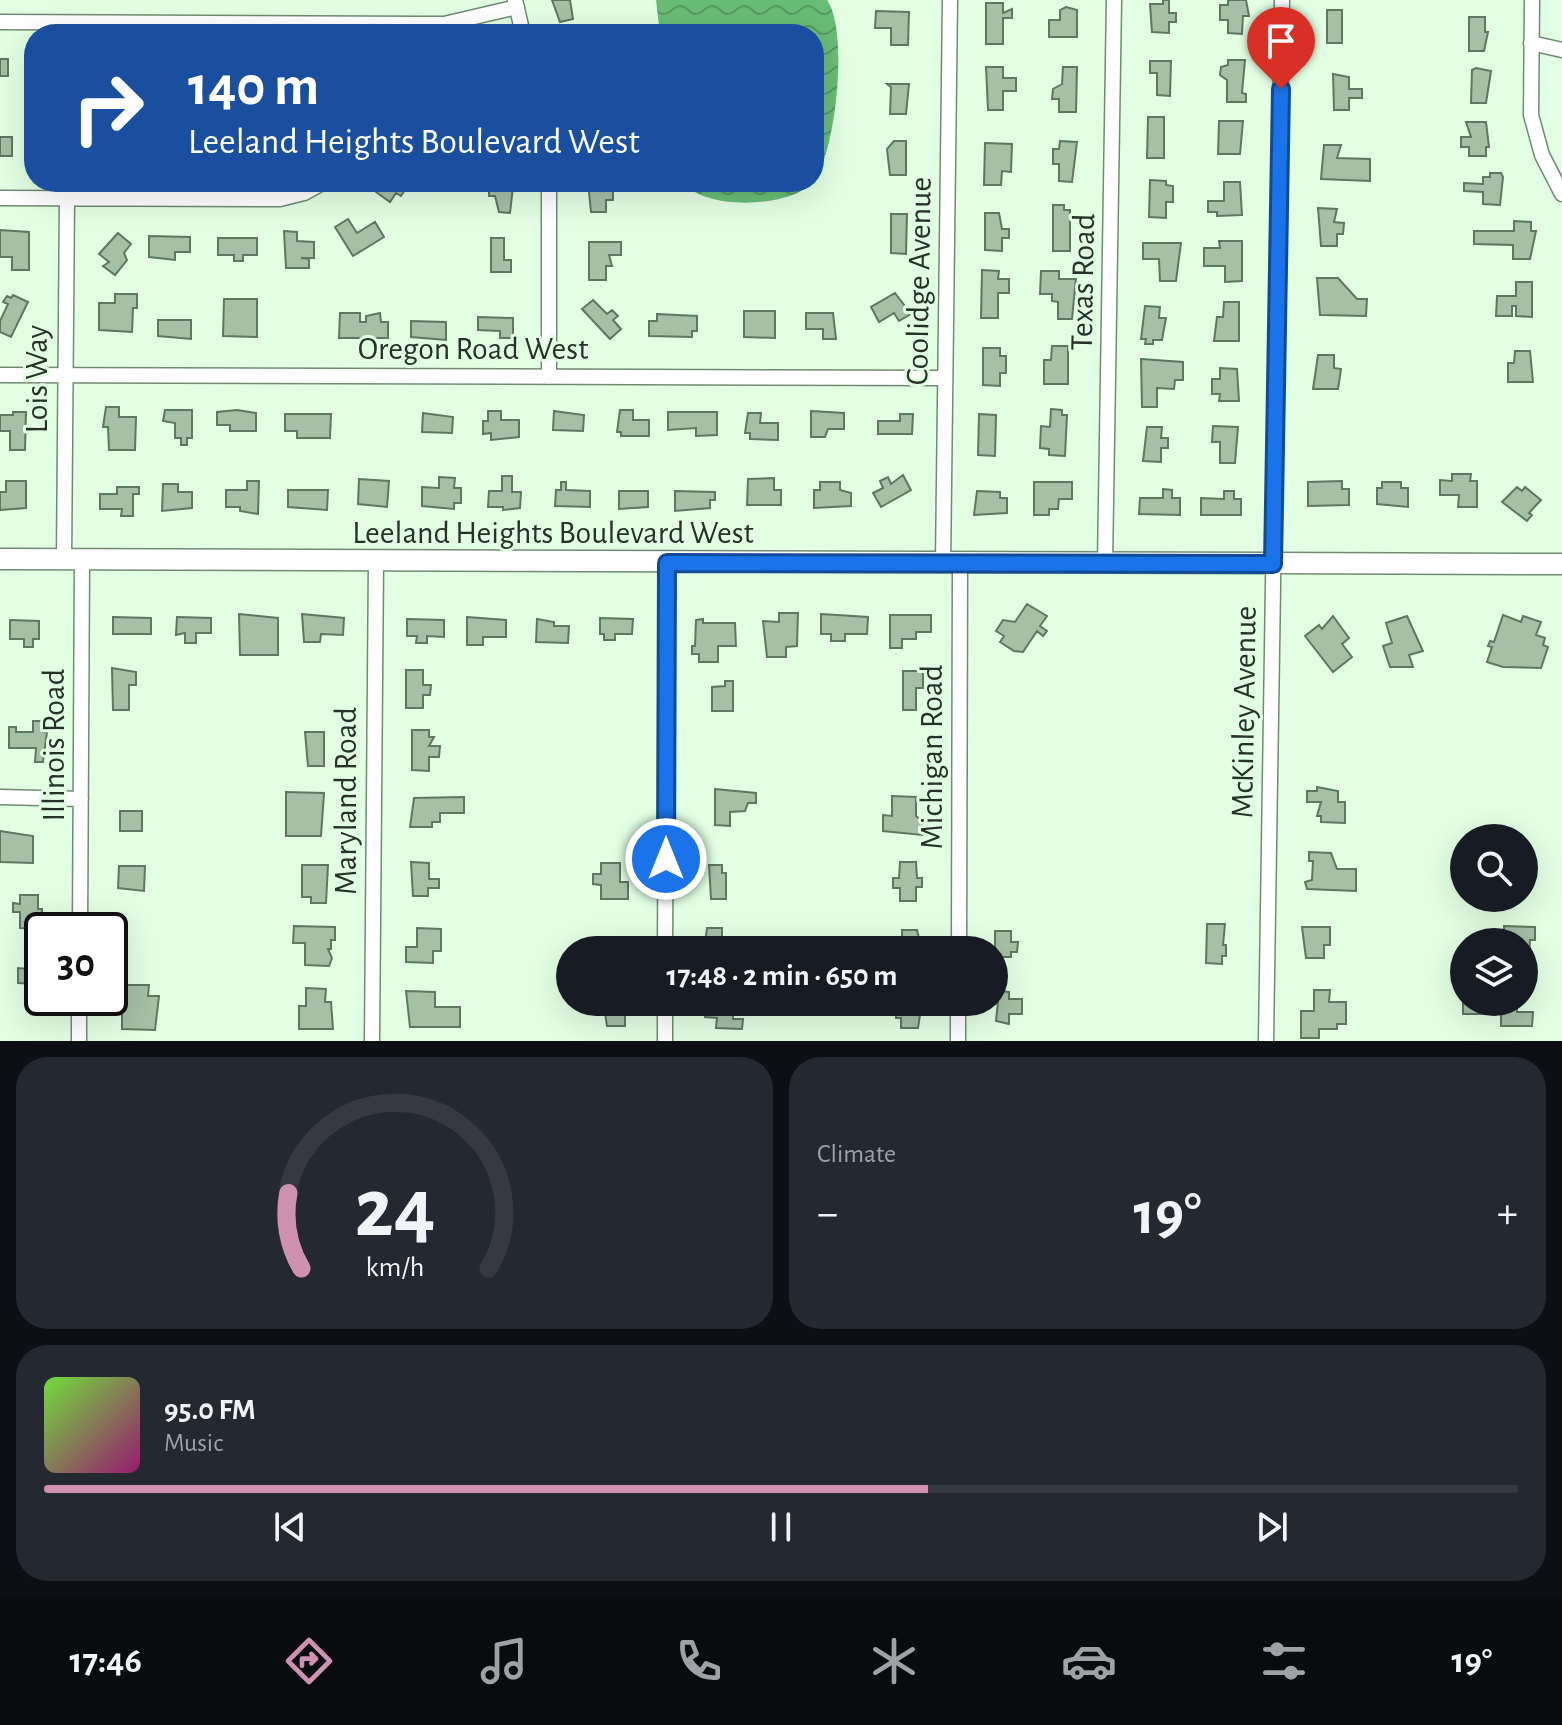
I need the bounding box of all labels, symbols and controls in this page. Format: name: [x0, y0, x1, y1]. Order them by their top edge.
pin: [1247, 7, 1315, 89]
icon: arrive: [1259, 19, 1303, 63]
icon: right: [56, 56, 160, 160]
text: 140 m: [188, 59, 319, 115]
text: Leeland Heights Boulevard West: [188, 124, 640, 160]
street label: Coolidge Avenue: [901, 176, 937, 386]
street label: Texas Road: [1066, 213, 1100, 351]
street label: Lois Way: [21, 325, 53, 433]
street label: Oregon Road West: [358, 333, 588, 365]
street label: Leeland Heights Boulevard West: [352, 517, 754, 549]
street label: McKinley Avenue: [1226, 605, 1262, 819]
street label: Michigan Road: [916, 665, 948, 849]
street label: Illinois Road: [38, 669, 70, 821]
street label: Maryland Road: [330, 707, 362, 895]
position arrow: [624, 817, 708, 901]
map controls: [1450, 824, 1538, 1016]
button: search: [1450, 824, 1538, 912]
speed limit sign: 30: [24, 912, 128, 1016]
button: layers: [1450, 928, 1538, 1016]
text: 17:48 · 2 min · 650 m: [667, 961, 897, 991]
text: Climate: [817, 1141, 896, 1167]
text: 24: [354, 1168, 435, 1252]
text: 19°: [1133, 1185, 1202, 1245]
text: −: [817, 1192, 838, 1236]
text: +: [1497, 1192, 1518, 1236]
text: km/h: [365, 1253, 424, 1282]
text: 95.0 FM: [164, 1395, 256, 1425]
text: Music: [164, 1430, 223, 1456]
icon: previous: [268, 1505, 312, 1549]
icon: pause: [759, 1505, 803, 1549]
icon: next: [1250, 1505, 1294, 1549]
icon: directions: [281, 1633, 337, 1689]
icon: music: [476, 1633, 532, 1689]
icon: phone: [671, 1633, 727, 1689]
icon: climate: [866, 1633, 922, 1689]
icon: car: [1061, 1633, 1117, 1689]
icon: filters: [1256, 1633, 1312, 1689]
text: 17:46: [70, 1643, 142, 1679]
text: 19°: [1451, 1643, 1492, 1679]

